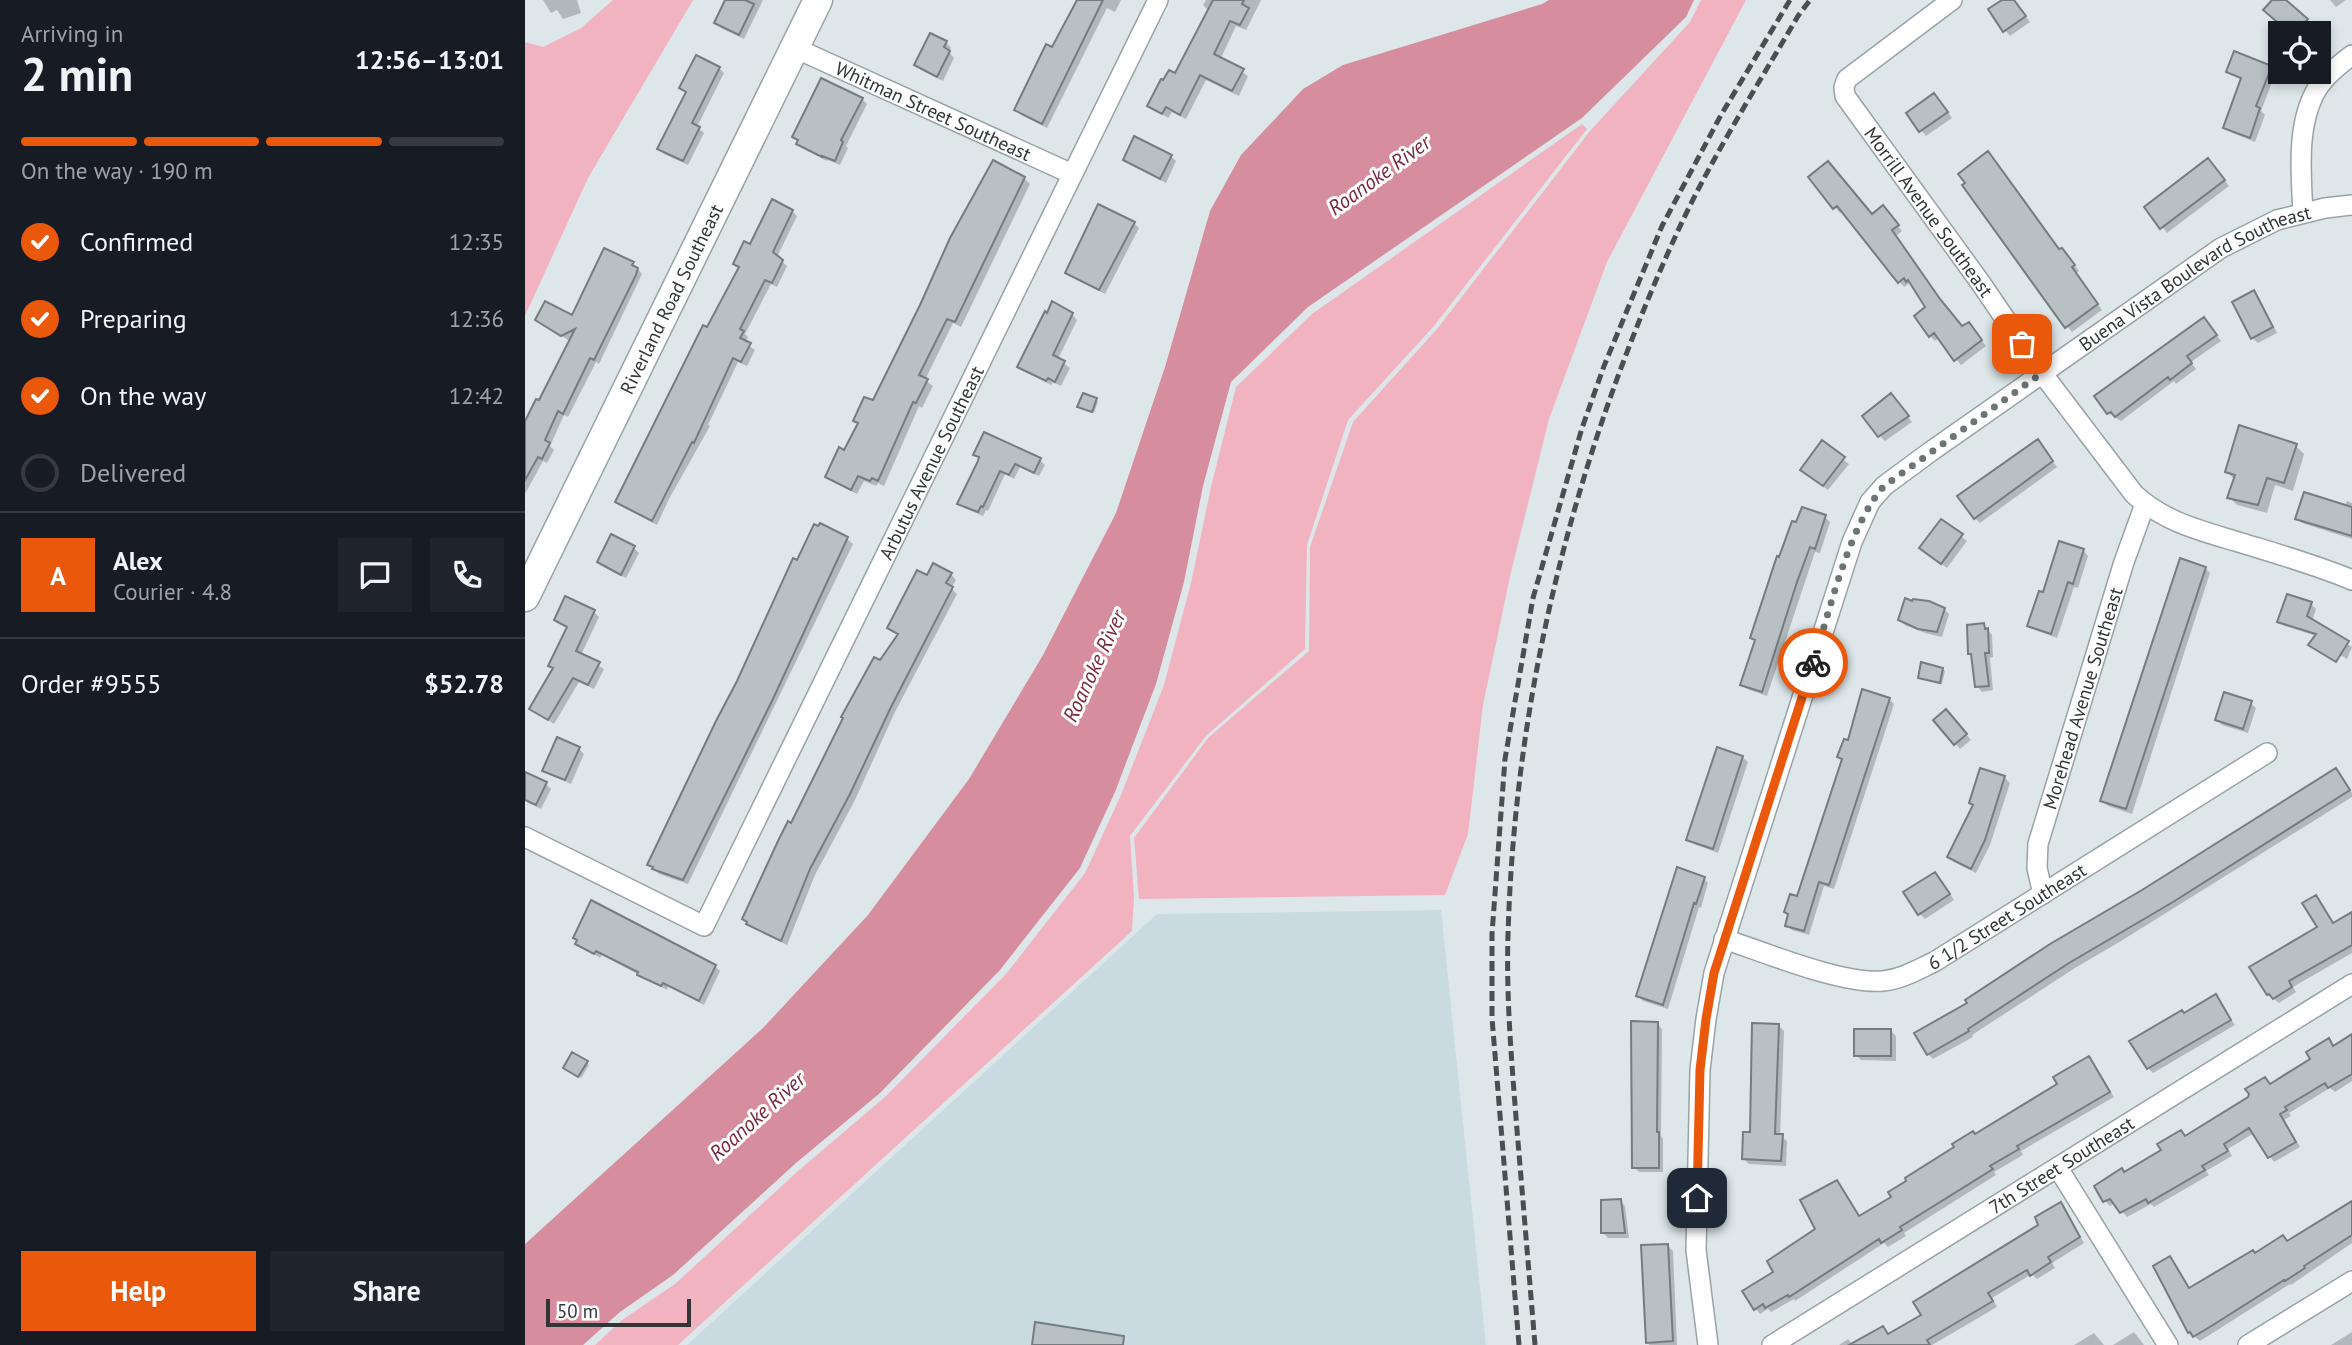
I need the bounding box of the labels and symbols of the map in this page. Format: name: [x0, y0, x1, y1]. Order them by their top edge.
street label: Whitman Street Southeast: [832, 56, 1036, 166]
street label: Morrill Avenue Southeast: [1859, 122, 1999, 302]
water label: Roanoke River: [1323, 128, 1437, 221]
street label: Riverland Road Southeast: [615, 200, 728, 398]
street label: Buena Vista Boulevard Southeast: [2074, 200, 2314, 356]
pin: [1992, 314, 2052, 374]
street label: Arbutus Avenue Southeast: [874, 361, 989, 563]
street label: Morehead Avenue Southeast: [2037, 584, 2128, 812]
water label: Roanoke River: [1056, 604, 1132, 726]
courier: [1778, 628, 1848, 698]
street label: 6 1/2 Street Southeast: [1924, 857, 2091, 975]
water label: Roanoke River: [703, 1064, 812, 1166]
street label: 7th Street Southeast: [1985, 1110, 2139, 1219]
pin: [1667, 1168, 1727, 1228]
scale bar: [546, 1296, 691, 1328]

